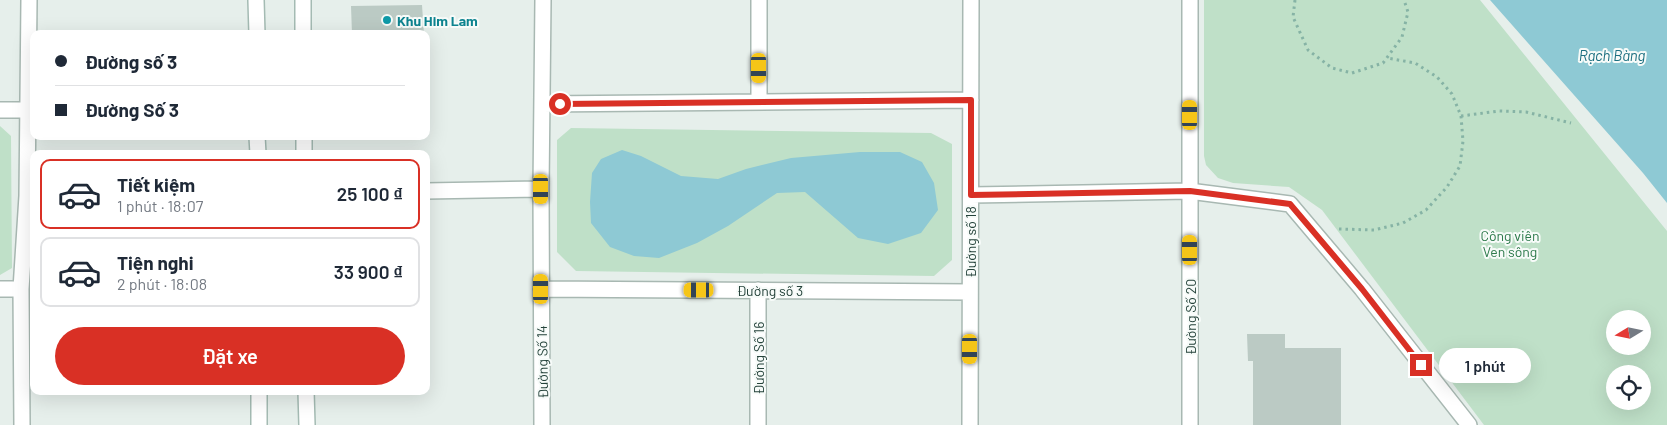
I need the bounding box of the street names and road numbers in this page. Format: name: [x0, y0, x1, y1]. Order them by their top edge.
street label: Đường số 18: [962, 206, 979, 278]
street label: Đường Số 20: [1182, 279, 1199, 355]
street label: Đường số 3: [737, 282, 803, 299]
street label: Đường Số 16: [750, 322, 767, 394]
street label: Đường Số 14: [533, 325, 551, 399]

